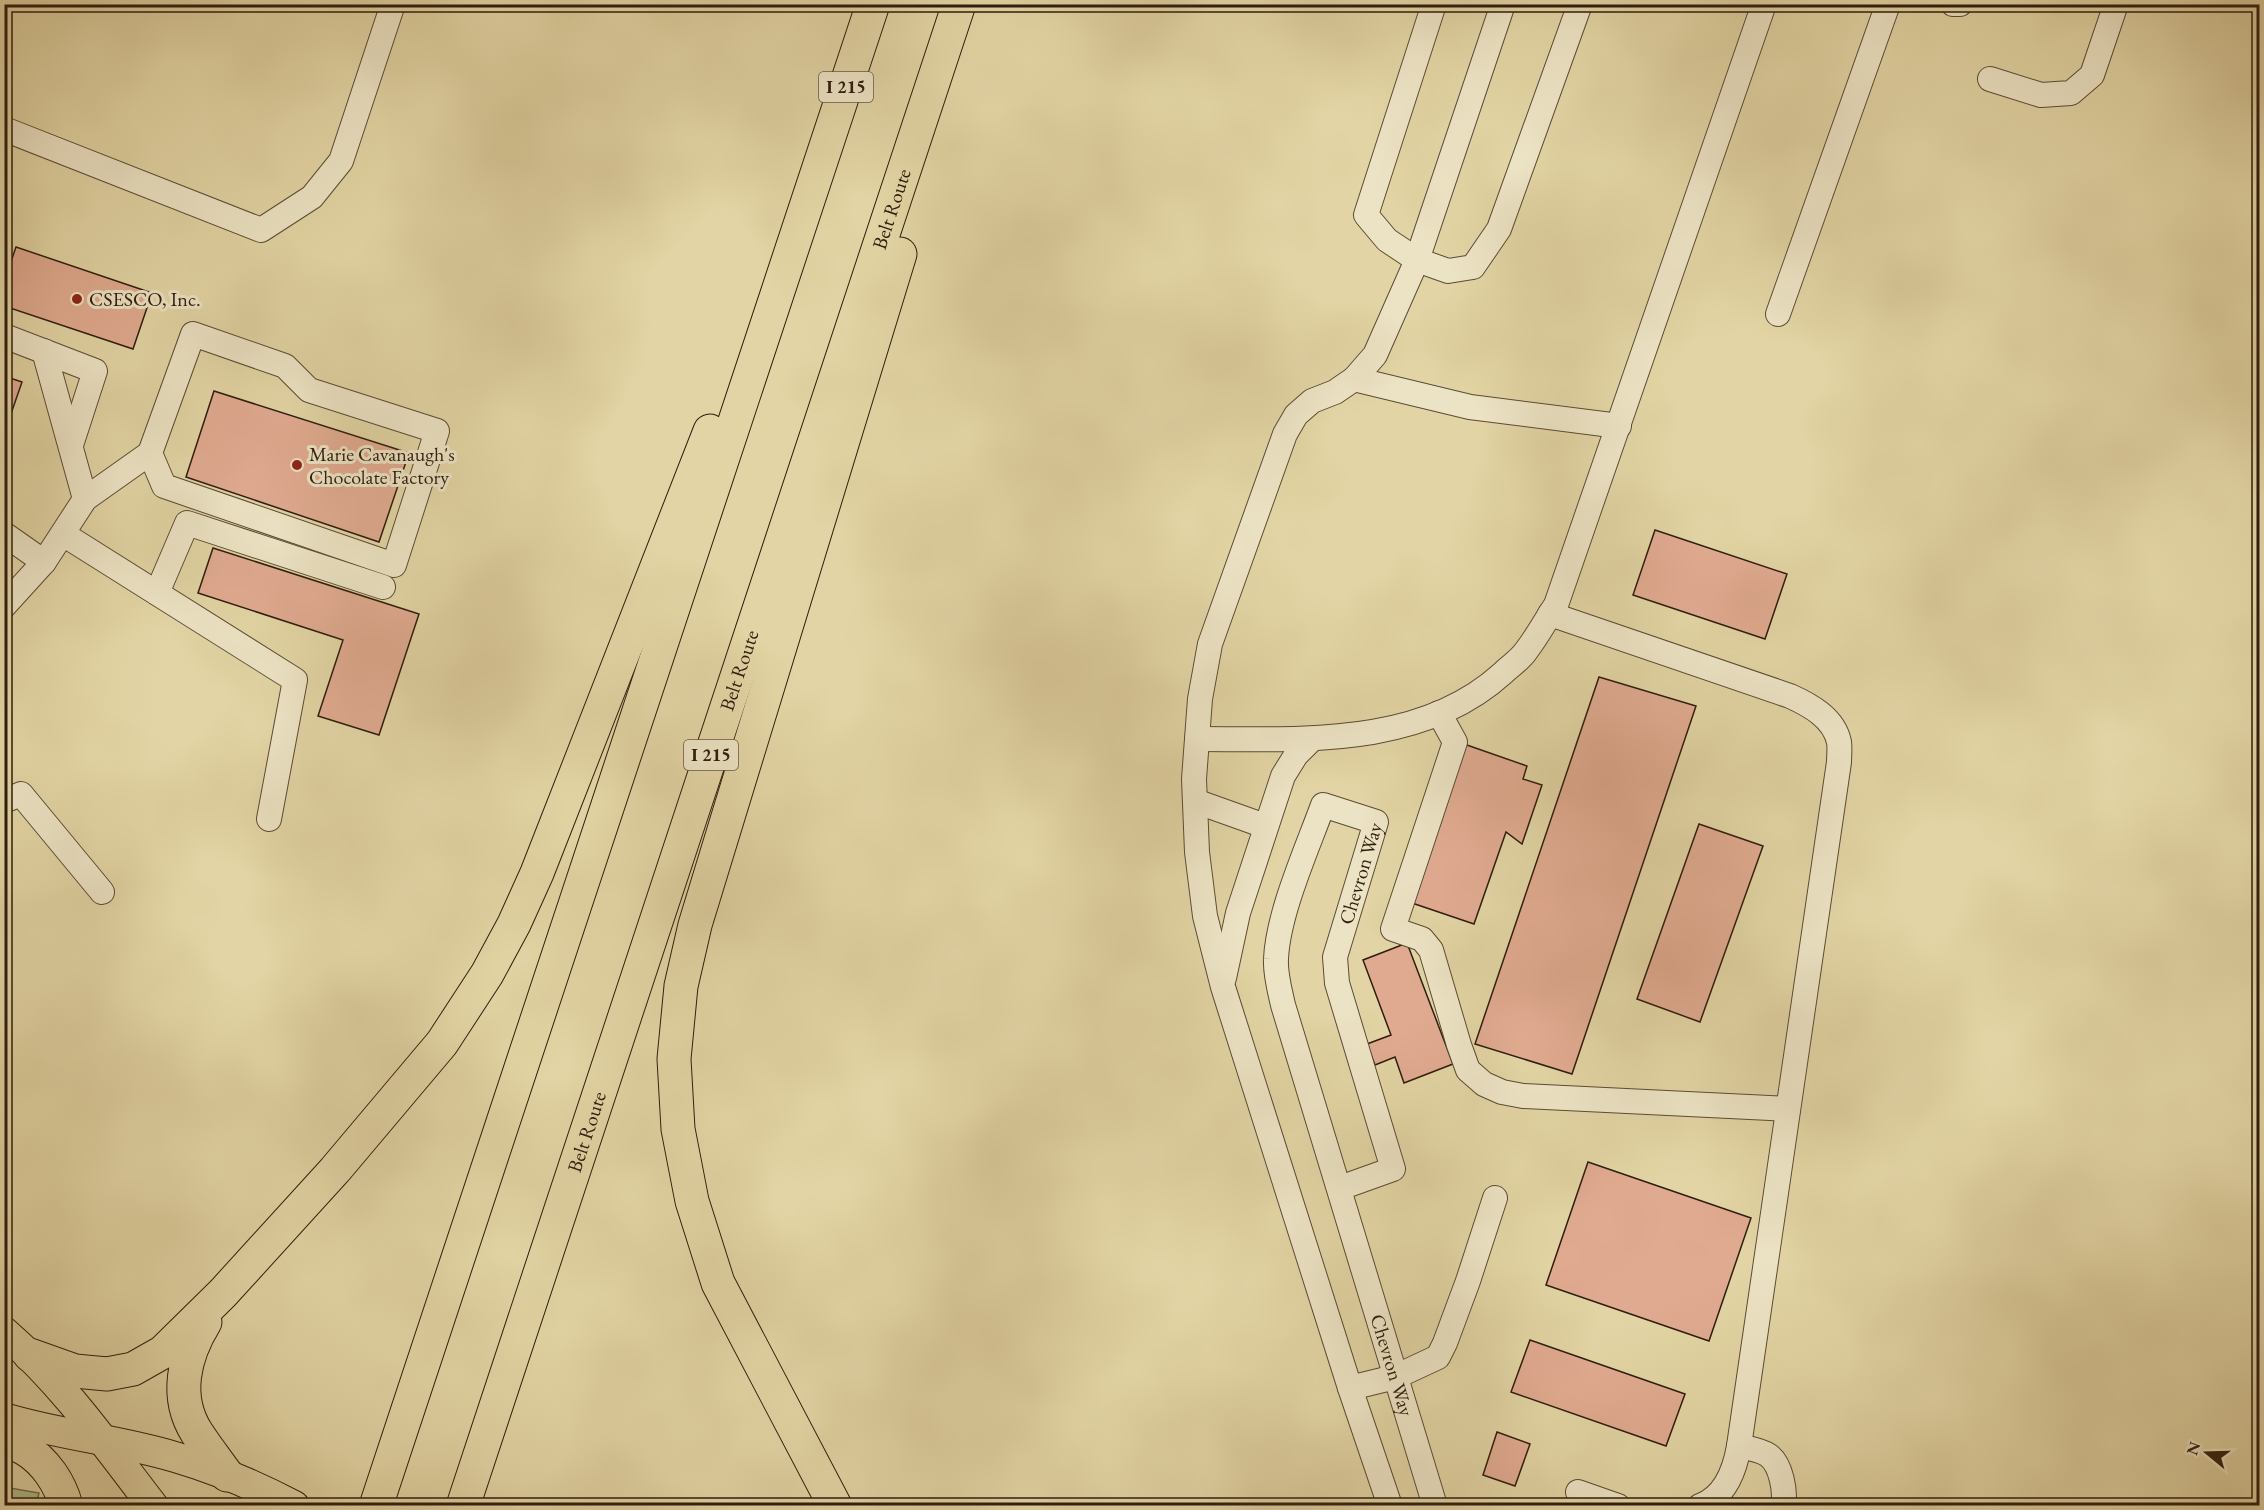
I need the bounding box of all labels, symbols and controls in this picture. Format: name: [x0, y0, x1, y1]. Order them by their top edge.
road number: I 215: [819, 72, 873, 102]
street label: Belt Route: [866, 165, 917, 253]
place label: CSESCO, Inc.: [89, 286, 201, 312]
marker: CSESCO, Inc.: [70, 292, 84, 306]
place label: Marie Cavanaugh's Chocolate Factory: [309, 441, 455, 490]
marker: Marie Cavanaugh's Chocolate Factory: [290, 458, 304, 472]
street label: Belt Route: [714, 626, 764, 714]
road number: I 215: [684, 740, 738, 770]
street label: Chevron Way: [1333, 819, 1388, 927]
street label: Belt Route: [561, 1088, 612, 1176]
street label: Chevron Way: [1365, 1311, 1420, 1419]
north arrow: [2177, 1423, 2237, 1483]
text: N: [2181, 1439, 2205, 1458]

